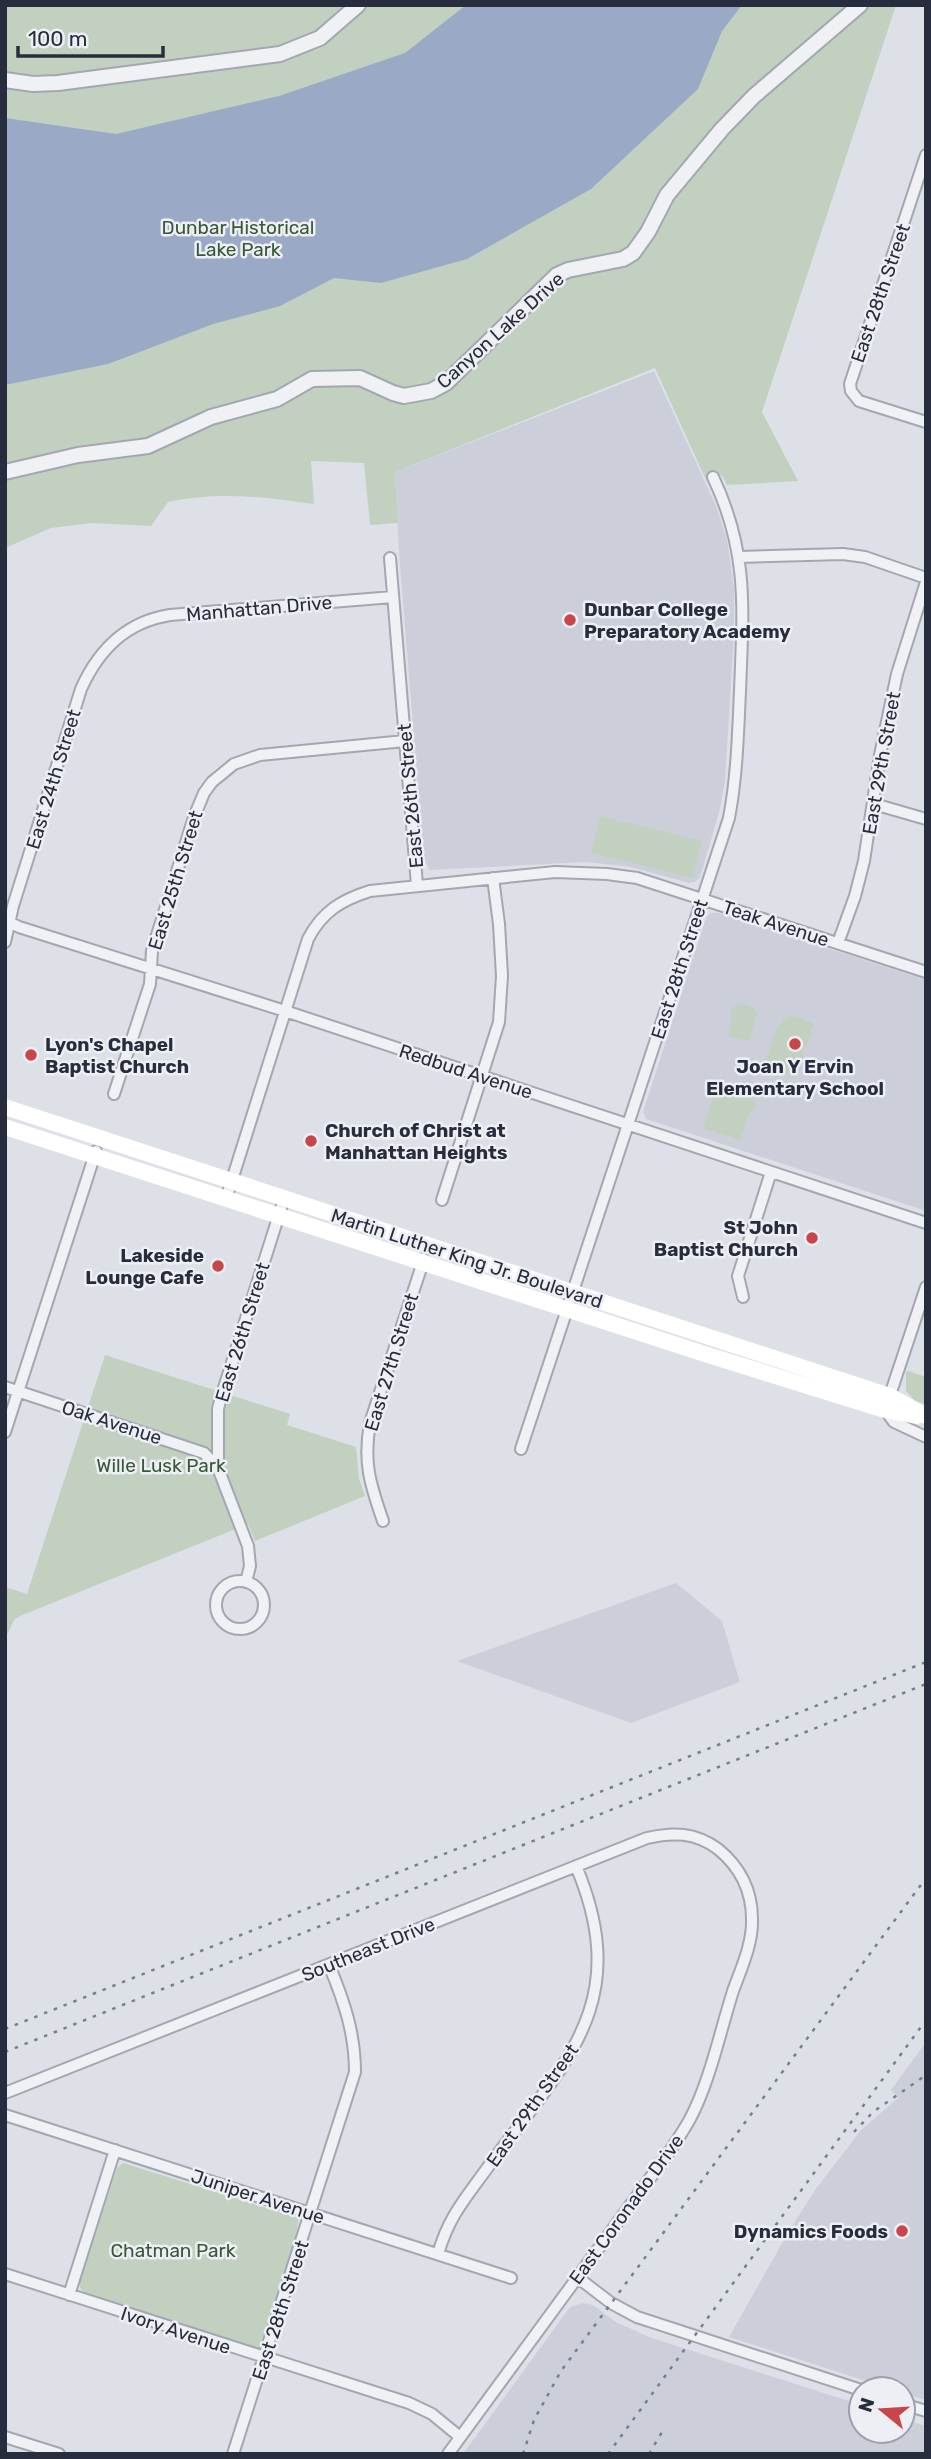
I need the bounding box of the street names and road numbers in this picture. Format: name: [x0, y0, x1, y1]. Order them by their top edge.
street label: East 28th Street: [846, 220, 915, 366]
street label: Canyon Lake Drive: [432, 267, 569, 393]
street label: Manhattan Drive: [185, 591, 333, 626]
street label: East 29th Street: [858, 689, 905, 836]
street label: East 24th Street: [21, 706, 86, 852]
street label: East 26th Street: [393, 722, 428, 869]
street label: East 25th Street: [143, 807, 208, 953]
street label: Teak Avenue: [720, 895, 832, 952]
street label: East 28th Street: [646, 896, 713, 1042]
street label: Redbud Avenue: [396, 1039, 536, 1104]
street label: Martin Luther King Jr. Boulevard: [328, 1204, 605, 1313]
street label: East 26th Street: [210, 1259, 275, 1405]
street label: East 27th Street: [360, 1290, 424, 1434]
street label: Oak Avenue: [59, 1396, 165, 1449]
street label: Southeast Drive: [298, 1912, 438, 1987]
street label: East 29th Street: [481, 2039, 584, 2171]
street label: East Coronado Drive: [564, 2130, 689, 2289]
street label: Juniper Avenue: [188, 2164, 327, 2229]
street label: East 28th Street: [247, 2237, 314, 2383]
street label: Ivory Avenue: [118, 2302, 234, 2359]

